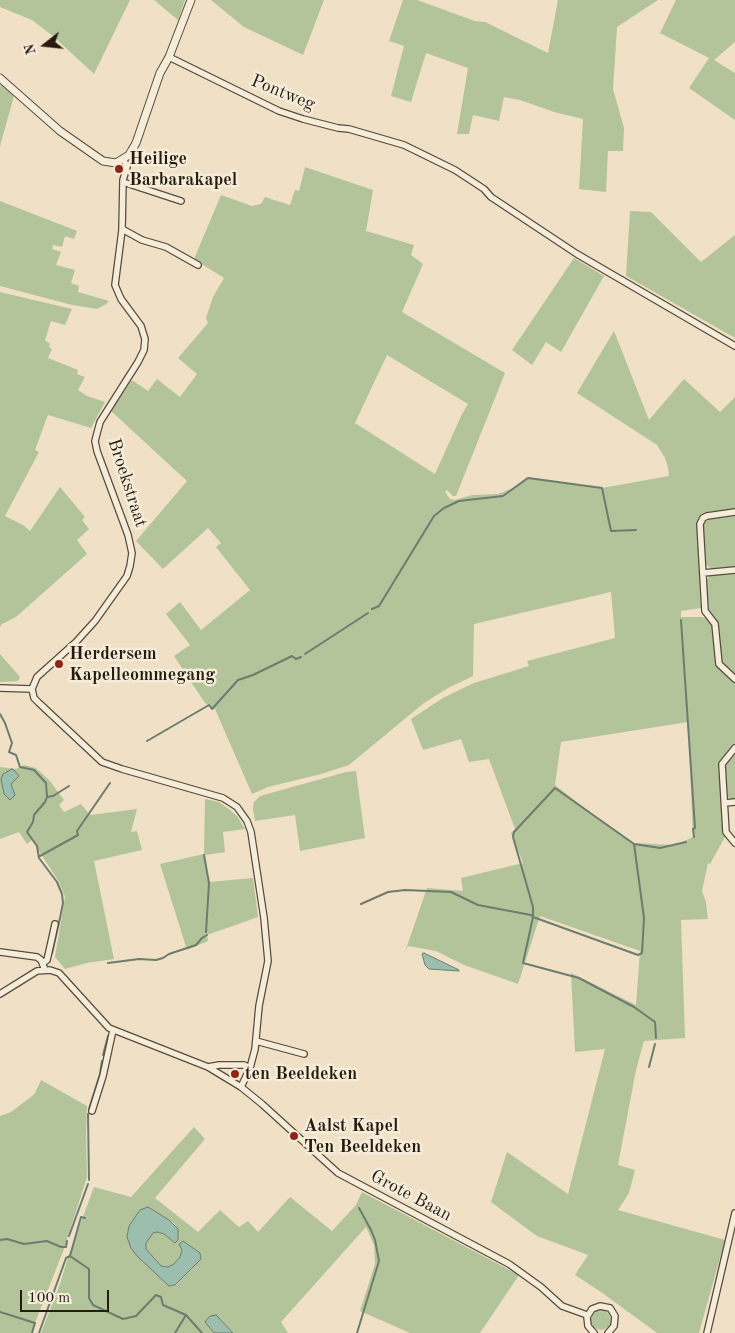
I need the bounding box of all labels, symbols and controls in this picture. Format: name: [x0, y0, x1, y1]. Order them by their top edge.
north arrow: [20, 20, 70, 70]
text: N: [22, 42, 39, 56]
street label: Pontweg: [248, 70, 318, 116]
place label: Heilige Barbarakapel: [129, 148, 237, 190]
marker: Heilige Barbarakapel: [113, 163, 125, 175]
street label: Broekstraat: [103, 436, 151, 530]
place label: Herdersem Kapelleommegang: [69, 643, 215, 686]
marker: Herdersem Kapelleommegang: [53, 658, 65, 670]
place label: ten Beeldeken: [245, 1063, 357, 1085]
marker: ten Beeldeken: [229, 1068, 241, 1080]
place label: Aalst Kapel Ten Beeldeken: [304, 1115, 421, 1158]
marker: Aalst Kapel Ten Beeldeken: [288, 1130, 300, 1142]
street label: Grote Baan: [367, 1166, 455, 1226]
scale bar: [22, 1280, 111, 1312]
text: 100 m: [28, 1291, 70, 1306]

